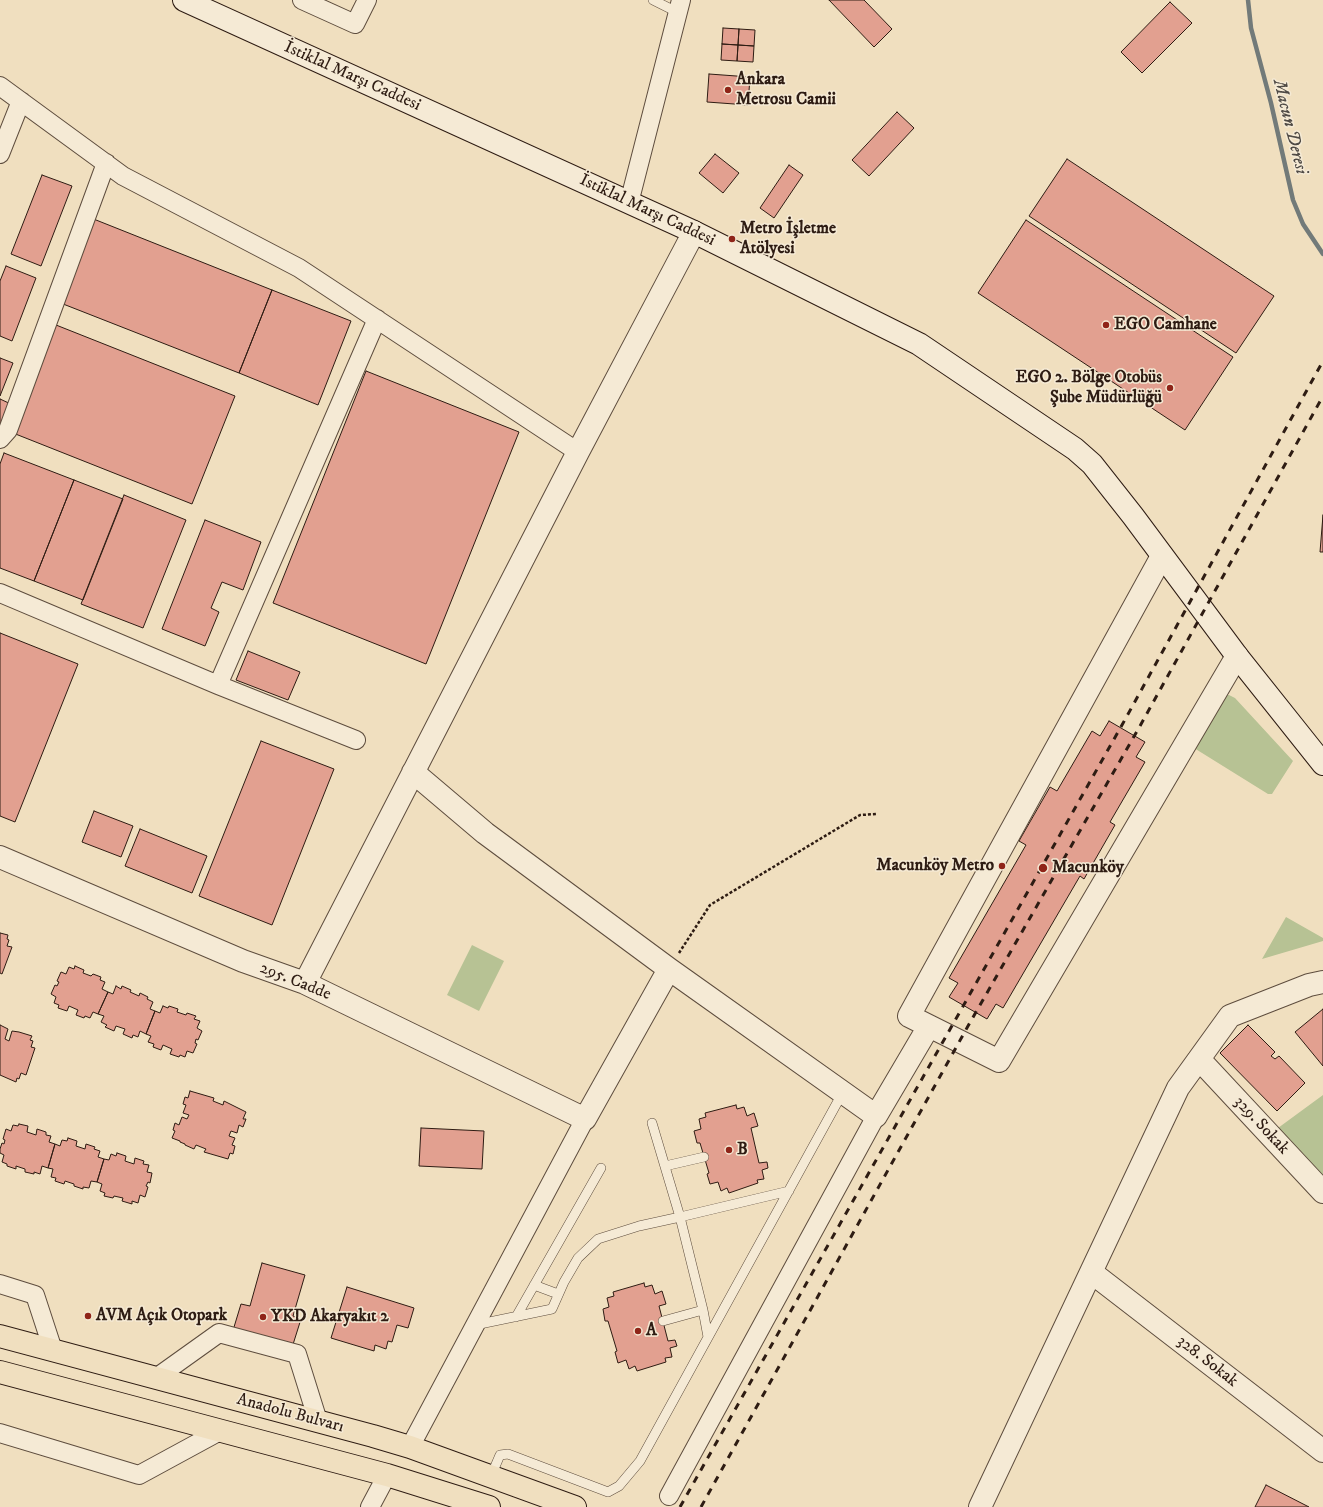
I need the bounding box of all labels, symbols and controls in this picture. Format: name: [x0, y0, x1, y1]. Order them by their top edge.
street label: İstiklal Marşı Caddesi: [281, 38, 423, 116]
place label: Ankara Metrosu Camii: [736, 70, 836, 110]
water label: Macun Deresi: [1267, 77, 1311, 177]
marker: Ankara Metrosu Camii: [723, 85, 733, 95]
street label: İstiklal Marşı Caddesi: [576, 171, 718, 251]
place label: Metro İşletme Atölyesi: [740, 219, 836, 259]
marker: Metro İşletme Atölyesi: [727, 234, 737, 244]
place label: EGO Camhane: [1114, 315, 1217, 335]
marker: EGO Camhane: [1101, 320, 1111, 330]
place label: EGO 2. Bölge Otobüs Şube Müdürlüğü: [1015, 368, 1162, 408]
marker: EGO 2. Bölge Otobüs Şube Müdürlüğü: [1165, 383, 1175, 393]
place label: Macunköy Metro: [876, 856, 994, 876]
place label: Macunköy: [1052, 858, 1124, 878]
marker: Macunköy Metro: [997, 861, 1007, 871]
marker: Macunköy: [1037, 862, 1049, 874]
street label: 295. Cadde: [256, 959, 334, 1005]
street label: 329. Sokak: [1229, 1093, 1293, 1159]
place label: B: [737, 1140, 748, 1160]
marker: B: [724, 1145, 734, 1155]
place label: AVM Açık Otopark: [96, 1306, 227, 1326]
place label: YKD Akaryakıt 2: [271, 1307, 388, 1327]
marker: AVM Açık Otopark: [83, 1311, 93, 1321]
marker: YKD Akaryakıt 2: [258, 1312, 268, 1322]
place label: A: [646, 1321, 657, 1341]
marker: A: [633, 1326, 643, 1336]
street label: 328. Sokak: [1172, 1332, 1242, 1392]
street label: Anadolu Bulvarı: [234, 1390, 346, 1438]

